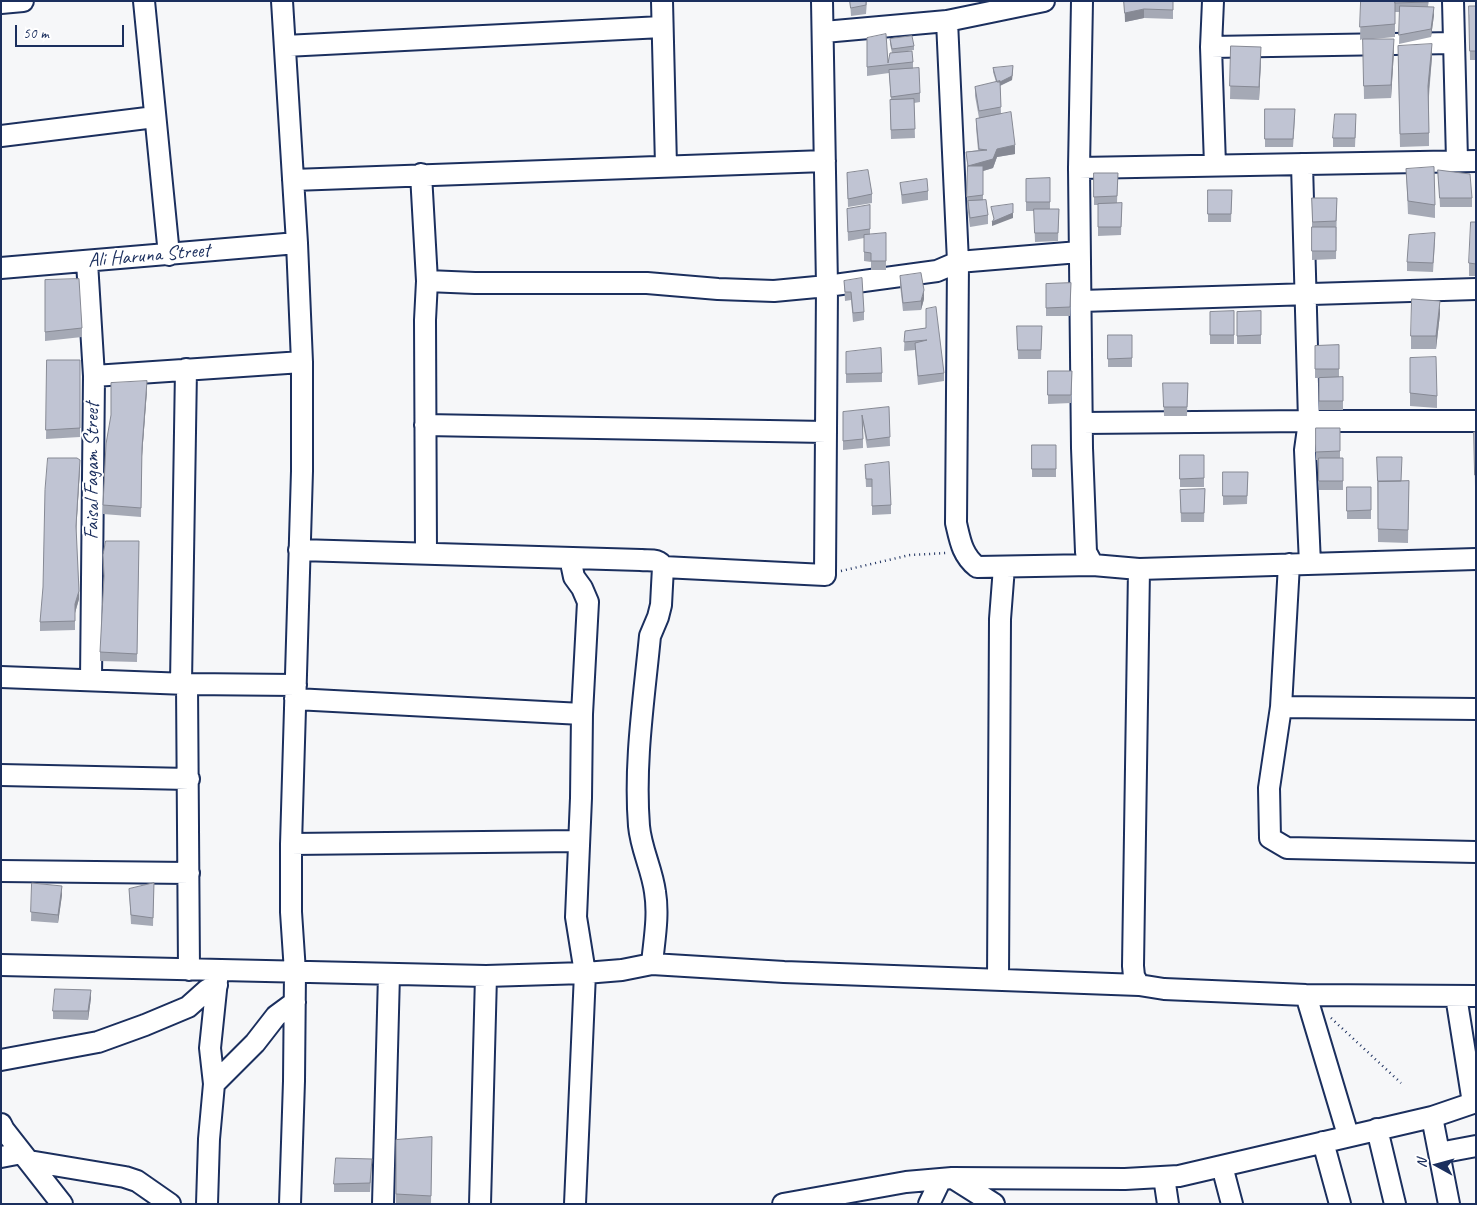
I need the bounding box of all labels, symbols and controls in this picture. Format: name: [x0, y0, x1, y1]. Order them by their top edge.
scale bar: [18, 15, 126, 47]
text: 50 m: [23, 24, 49, 43]
street label: Ali Haruna Street: [87, 239, 211, 273]
street label: Faisal Fagam Street: [81, 402, 105, 540]
north arrow: [1412, 1140, 1462, 1190]
text: N: [1413, 1158, 1431, 1168]

